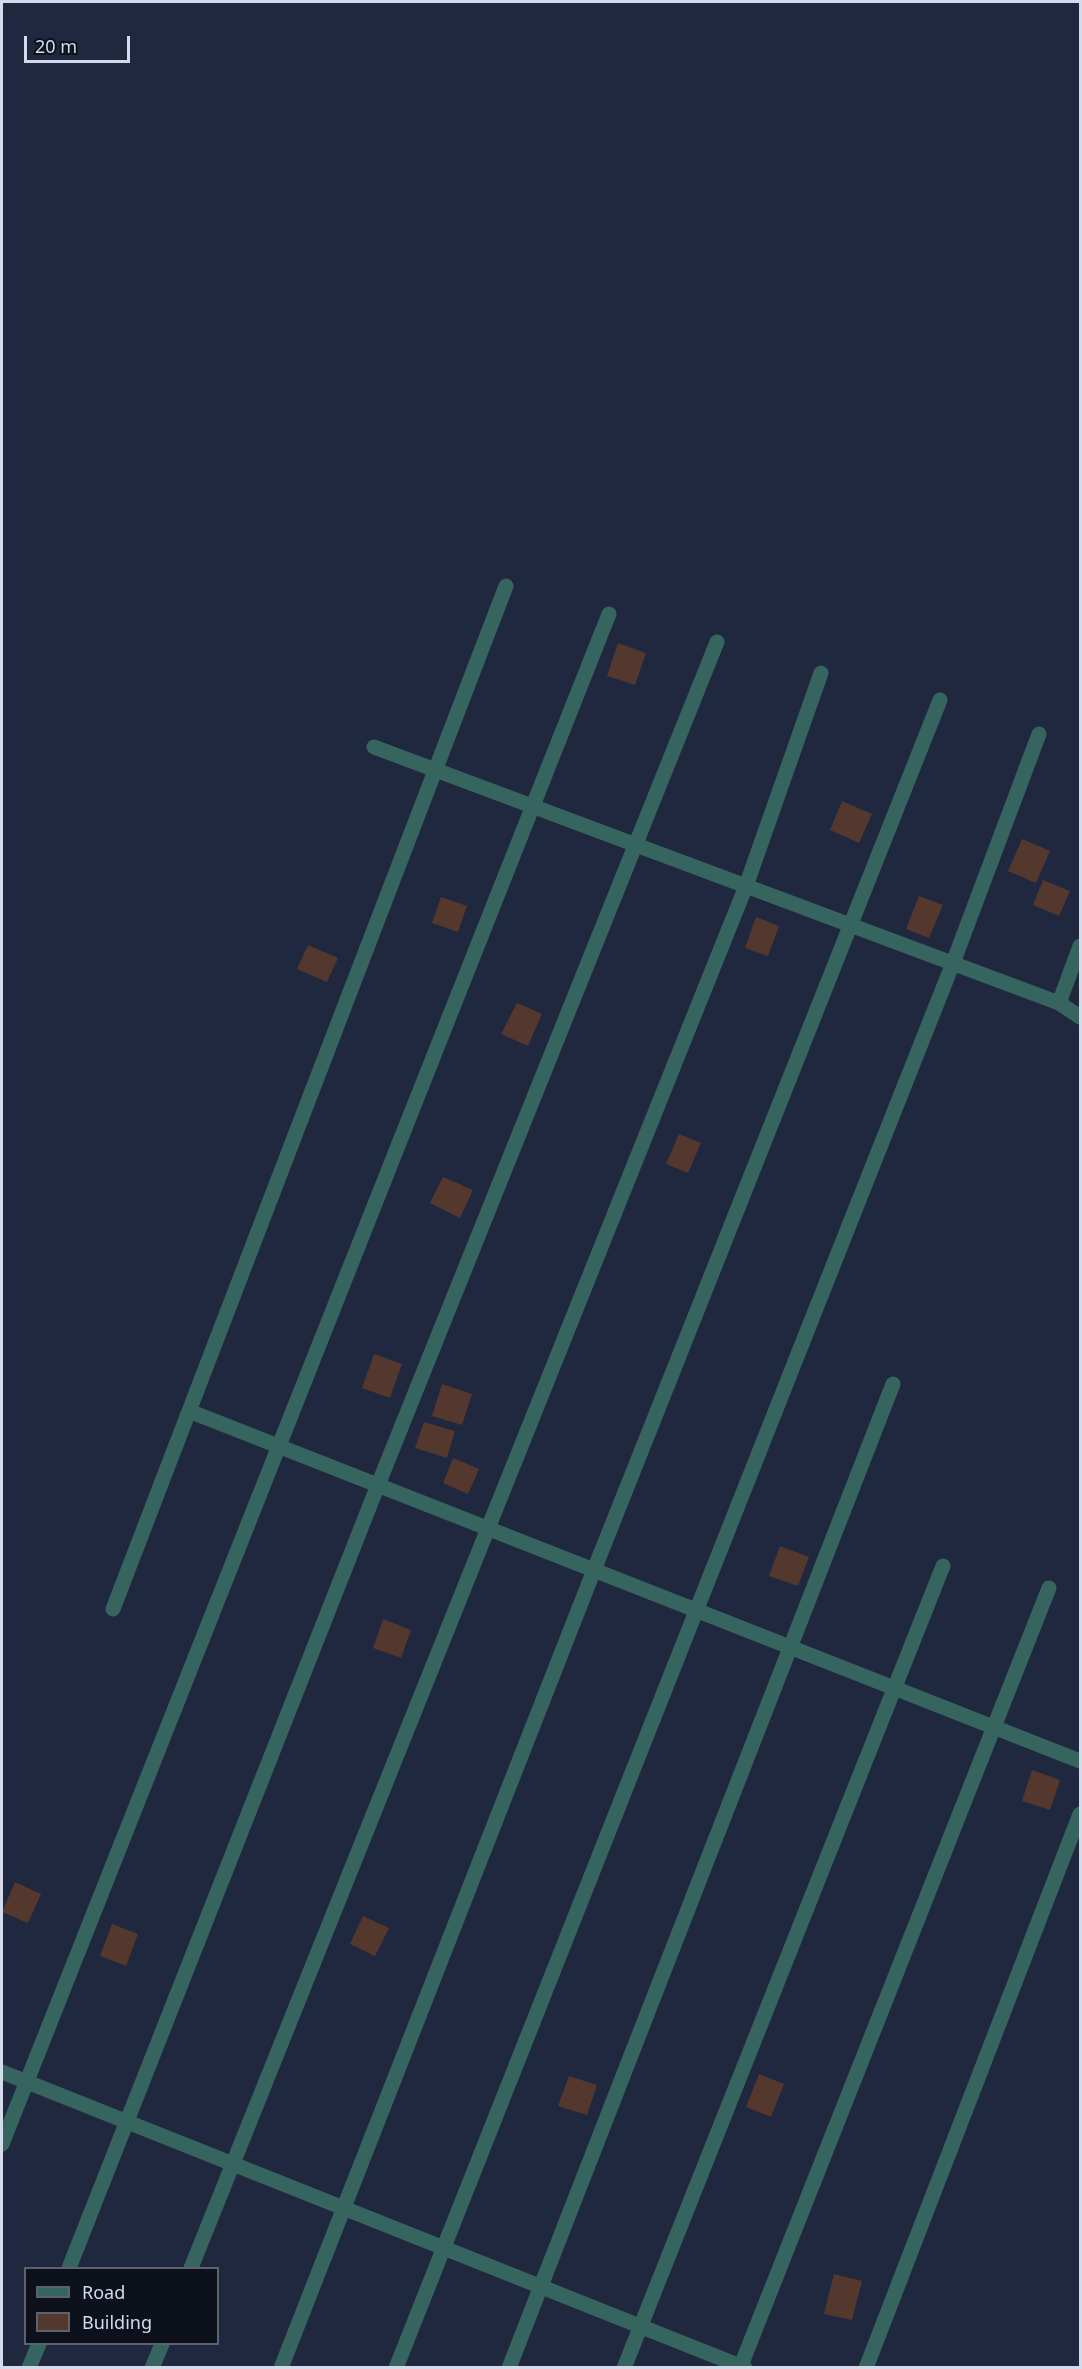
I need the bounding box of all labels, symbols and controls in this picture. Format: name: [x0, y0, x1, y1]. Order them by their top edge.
scale bar: [27, 24, 134, 62]
text: 20 m: [35, 34, 77, 58]
legend: [24, 2267, 219, 2345]
text: Road: [82, 2280, 125, 2304]
text: Building: [82, 2310, 152, 2334]

